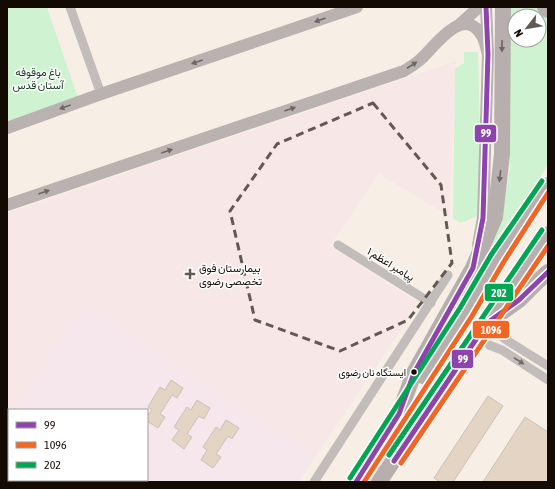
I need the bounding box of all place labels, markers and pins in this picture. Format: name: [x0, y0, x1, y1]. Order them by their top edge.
place label: بیمارستان فوق تخصصی رضوی: [199, 262, 263, 288]
marker: بیمارستان فوق تخصصی رضوی: [184, 268, 196, 280]
place label: ایستگاه نان رضوی: [338, 367, 406, 379]
marker: ایستگاه نان رضوی: [409, 367, 419, 377]

